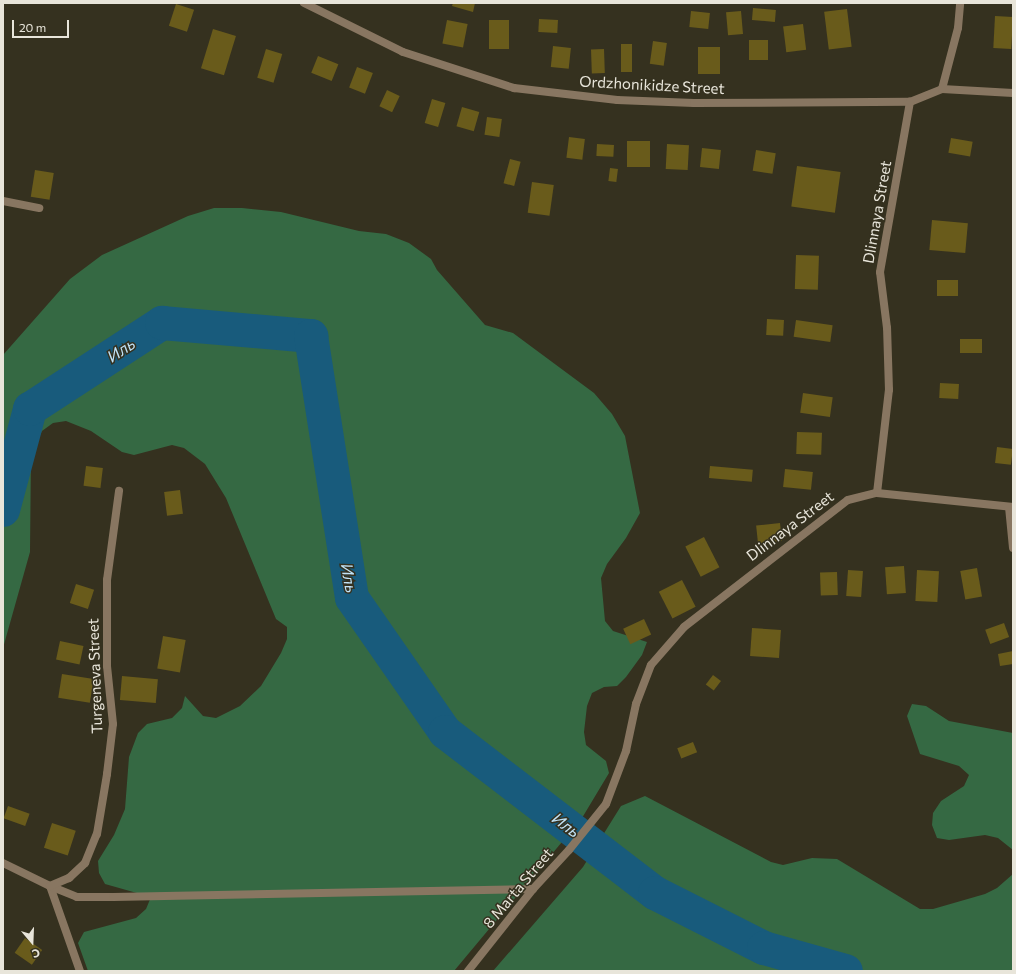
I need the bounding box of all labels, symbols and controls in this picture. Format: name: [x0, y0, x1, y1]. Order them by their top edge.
scale bar: [14, 12, 71, 38]
text: 20 m: [19, 20, 46, 34]
street label: Ordzhonikidze Street: [579, 72, 725, 98]
street label: Dlinnaya Street: [859, 159, 895, 265]
water label: Иль: [103, 334, 139, 366]
street label: Dlinnaya Street: [743, 487, 837, 565]
water label: Иль: [337, 562, 361, 594]
street label: Turgeneva Street: [84, 618, 106, 734]
water label: Иль: [548, 808, 584, 842]
street label: 8 Marta Street: [479, 844, 557, 932]
north arrow: [12, 922, 52, 962]
text: С: [30, 946, 42, 961]

